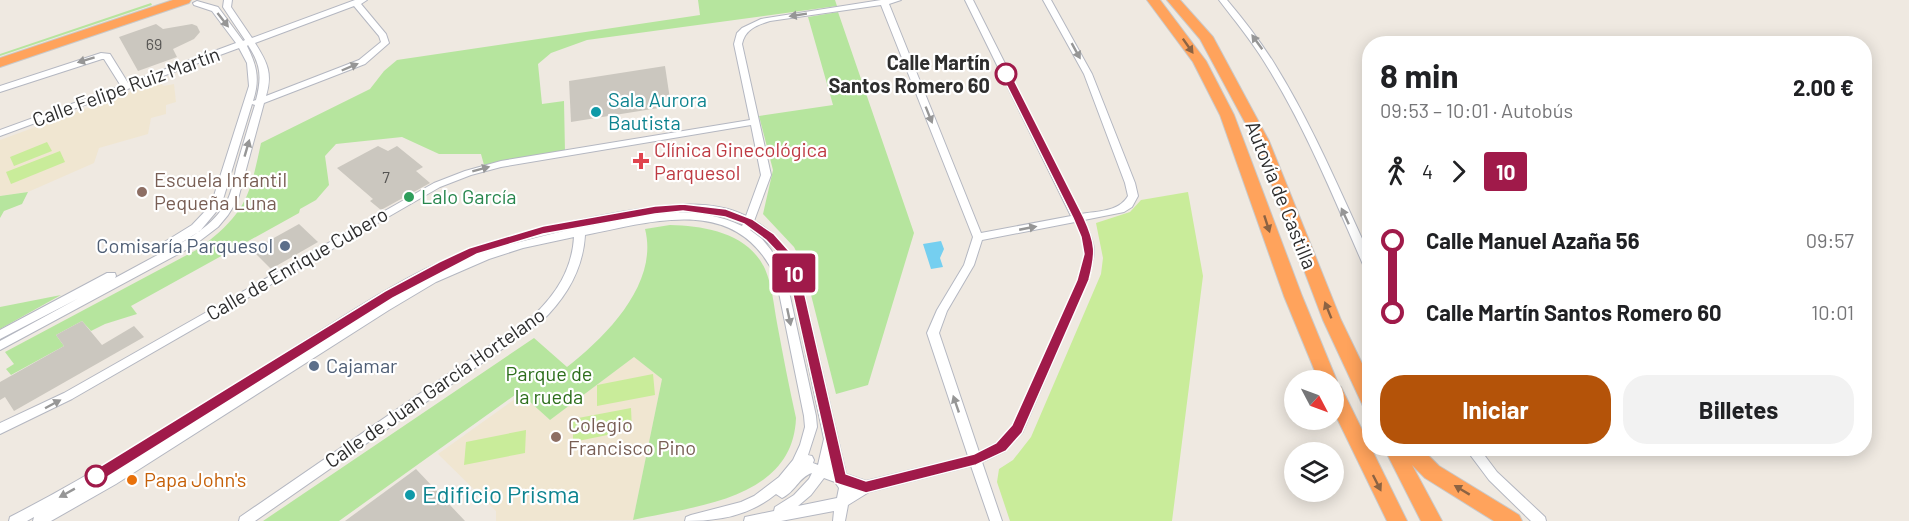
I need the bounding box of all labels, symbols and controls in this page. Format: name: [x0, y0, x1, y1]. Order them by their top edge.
one-way arrow: [788, 11, 807, 20]
one-way arrow: [216, 12, 228, 27]
house number: 69: [146, 34, 162, 53]
one-way arrow: [1251, 35, 1263, 51]
one-way arrow: [1182, 38, 1194, 54]
street label: Calle Felipe Ruiz Martín: [29, 41, 223, 131]
one-way arrow: [1071, 43, 1082, 59]
place label: Calle Martín Santos Romero 60: [829, 50, 990, 97]
text: 8 min: [1380, 55, 1458, 95]
one-way arrow: [77, 56, 95, 65]
one-way arrow: [342, 62, 360, 72]
marker: Calle Martín Santos Romero 60: [995, 63, 1017, 85]
text: 2.00 €: [1793, 74, 1854, 100]
place label: Sala Aurora Bautista: [608, 87, 707, 134]
text: 09:53 – 10:01 · Autobús: [1380, 98, 1573, 122]
marker: Sala Aurora Bautista: [589, 105, 603, 119]
one-way arrow: [925, 106, 934, 124]
street label: Autovía de Castilla: [1241, 117, 1323, 272]
place label: Clínica Ginecológica Parquesol: [654, 137, 827, 184]
one-way arrow: [243, 139, 252, 157]
marker: Clínica Ginecológica Parquesol: [632, 152, 650, 170]
icon: walk: [1380, 155, 1413, 188]
icon: forward: [1442, 155, 1475, 188]
text: 4: [1422, 159, 1433, 183]
text: 10: [1496, 159, 1515, 184]
one-way arrow: [472, 164, 490, 173]
place label: Escuela Infantil Pequeña Luna: [154, 167, 287, 214]
house number: 7: [382, 167, 390, 186]
place label: Lalo García: [421, 184, 516, 208]
marker: Escuela Infantil Pequeña Luna: [135, 185, 149, 199]
marker: Lalo García: [402, 190, 416, 204]
street label: Calle de Enrique Cubero: [201, 201, 392, 325]
one-way arrow: [1341, 207, 1350, 224]
one-way arrow: [1263, 215, 1272, 233]
one-way arrow: [1019, 223, 1038, 232]
text: Calle Manuel Azaña 56: [1426, 227, 1639, 253]
text: 09:57: [1806, 228, 1854, 252]
place label: Comisaría Parquesol: [96, 233, 273, 257]
marker: Comisaría Parquesol: [278, 239, 292, 253]
line badge: 10: [767, 254, 821, 292]
text: 10: [784, 261, 804, 286]
text: Calle Martín Santos Romero 60: [1426, 299, 1722, 325]
text: 10:01: [1811, 300, 1854, 324]
one-way arrow: [1322, 301, 1332, 319]
street label: Calle de Juan García Hortelano: [320, 302, 549, 472]
one-way arrow: [785, 307, 794, 326]
place label: Cajamar: [326, 353, 397, 377]
marker: Cajamar: [307, 359, 321, 373]
park label: Parque de la rueda: [505, 361, 593, 408]
north arrow: [1284, 370, 1344, 430]
map controls: [1284, 370, 1344, 502]
button: Iniciar: [1380, 375, 1611, 444]
button: Billetes: [1623, 375, 1854, 444]
one-way arrow: [951, 395, 961, 413]
one-way arrow: [45, 399, 62, 409]
place label: Colegio Francisco Pino: [568, 412, 696, 459]
marker: Colegio Francisco Pino: [549, 430, 563, 444]
button: layers: [1284, 442, 1344, 502]
unlabelled marker: [85, 465, 107, 487]
place label: Papa John's: [144, 467, 246, 491]
marker: Papa John's: [125, 473, 139, 487]
one-way arrow: [1372, 474, 1382, 491]
place label: Edificio Prisma: [422, 479, 580, 508]
one-way arrow: [1454, 486, 1471, 496]
one-way arrow: [58, 488, 75, 498]
marker: Edificio Prisma: [403, 488, 417, 502]

